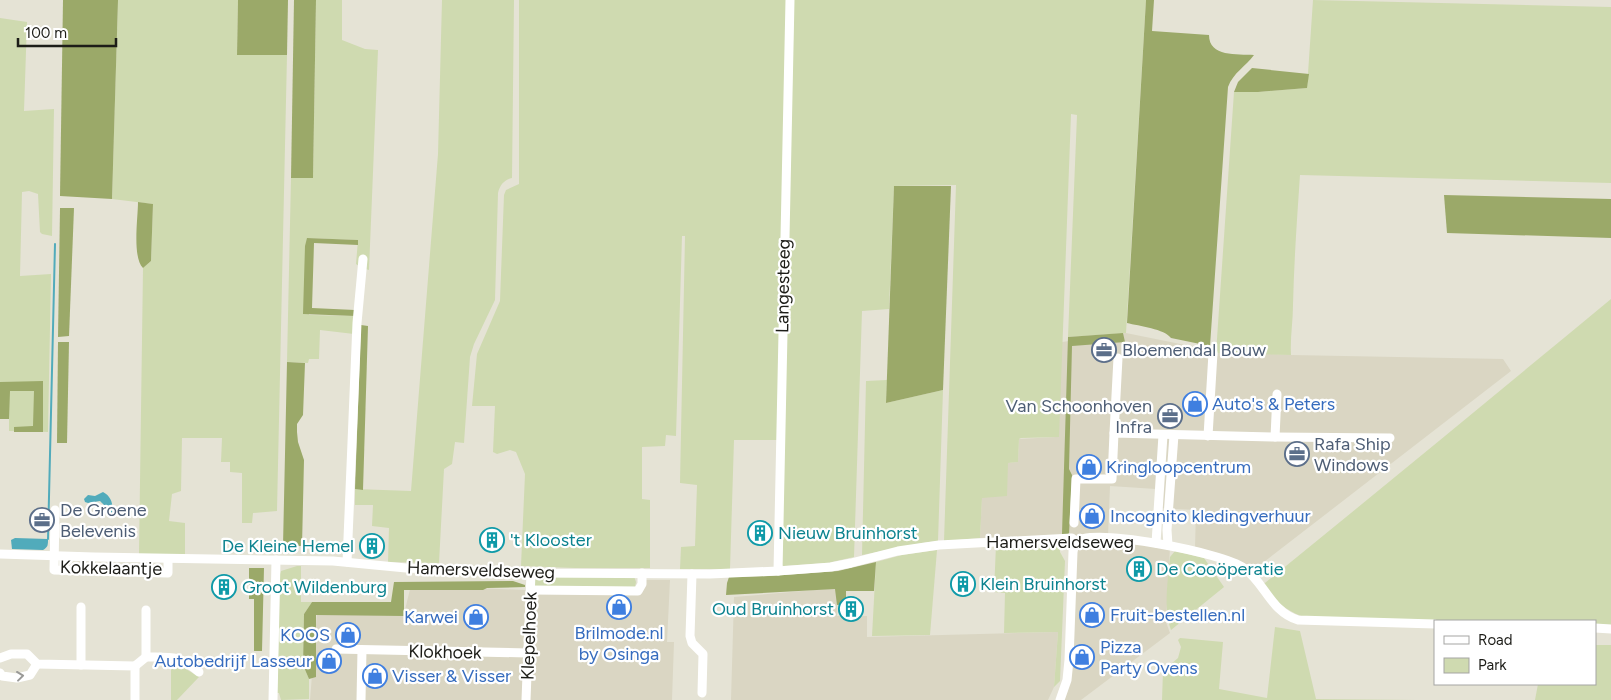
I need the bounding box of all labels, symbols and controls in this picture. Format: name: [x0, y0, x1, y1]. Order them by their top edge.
scale bar: [18, 15, 115, 47]
text: 100 m: [25, 24, 67, 42]
street label: Langesteeg: [771, 239, 795, 333]
office icon: Bloemendal Bouw: [1091, 337, 1117, 363]
place label: Bloemendal Bouw: [1122, 339, 1266, 361]
shop icon: Auto's & Peters: [1182, 391, 1208, 417]
place label: Auto's & Peters: [1212, 393, 1335, 415]
place label: Van Schoonhoven Infra: [1006, 395, 1152, 438]
office icon: Van Schoonhoven Infra: [1157, 403, 1183, 429]
place label: Rafa Ship Windows: [1314, 433, 1391, 476]
office icon: Rafa Ship Windows: [1284, 441, 1310, 467]
shop icon: Kringloopcentrum: [1076, 454, 1102, 480]
place label: Kringloopcentrum: [1106, 456, 1251, 478]
place label: De Groene Belevenis: [60, 499, 147, 542]
shop icon: Incognito kledingverhuur: [1079, 503, 1105, 529]
place label: Incognito kledingverhuur: [1110, 505, 1311, 527]
office icon: De Groene Belevenis: [29, 507, 55, 533]
building icon: Nieuw Bruinhorst: [747, 520, 773, 546]
place label: Nieuw Bruinhorst: [778, 522, 918, 544]
building icon: 't Klooster: [479, 527, 505, 553]
place label: 't Klooster: [510, 529, 592, 551]
street label: Hamersveldseweg: [986, 531, 1134, 553]
building icon: De Kleine Hemel: [359, 533, 385, 559]
place label: De Kleine Hemel: [222, 535, 354, 557]
street label: Kokkelaantje: [60, 556, 162, 580]
street label: Hamersveldseweg: [407, 556, 555, 584]
building icon: De Cooöperatie: [1126, 556, 1152, 582]
place label: De Cooöperatie: [1156, 558, 1284, 580]
building icon: Klein Bruinhorst: [950, 571, 976, 597]
place label: Klein Bruinhorst: [980, 573, 1107, 595]
building icon: Groot Wildenburg: [211, 574, 237, 600]
place label: Groot Wildenburg: [242, 576, 387, 598]
street label: Klepelhoek: [516, 591, 542, 680]
shop icon: Brilmode.nl by Osinga: [606, 594, 632, 620]
building icon: Oud Bruinhorst: [838, 596, 864, 622]
place label: Oud Bruinhorst: [712, 598, 834, 620]
shop icon: Fruit-bestellen.nl: [1079, 602, 1105, 628]
shop icon: Karwei: [463, 604, 489, 630]
place label: Fruit-bestellen.nl: [1110, 604, 1245, 626]
place label: Karwei: [404, 606, 458, 628]
legend: [1434, 620, 1596, 685]
shop icon: KOOS: [335, 622, 361, 648]
place label: Brilmode.nl by Osinga: [574, 622, 664, 665]
place label: KOOS: [280, 624, 330, 646]
text: Road: [1478, 631, 1513, 649]
place label: Pizza Party Ovens: [1100, 636, 1198, 679]
street label: Klokhoek: [408, 640, 482, 664]
shop icon: Pizza Party Ovens: [1069, 644, 1095, 670]
shop icon: Autobedrijf Lasseur: [316, 648, 342, 674]
place label: Autobedrijf Lasseur: [154, 650, 312, 672]
text: Park: [1478, 656, 1507, 674]
shop icon: Visser & Visser: [362, 663, 388, 689]
place label: Visser & Visser: [392, 665, 511, 687]
one-way arrow: [17, 671, 25, 682]

